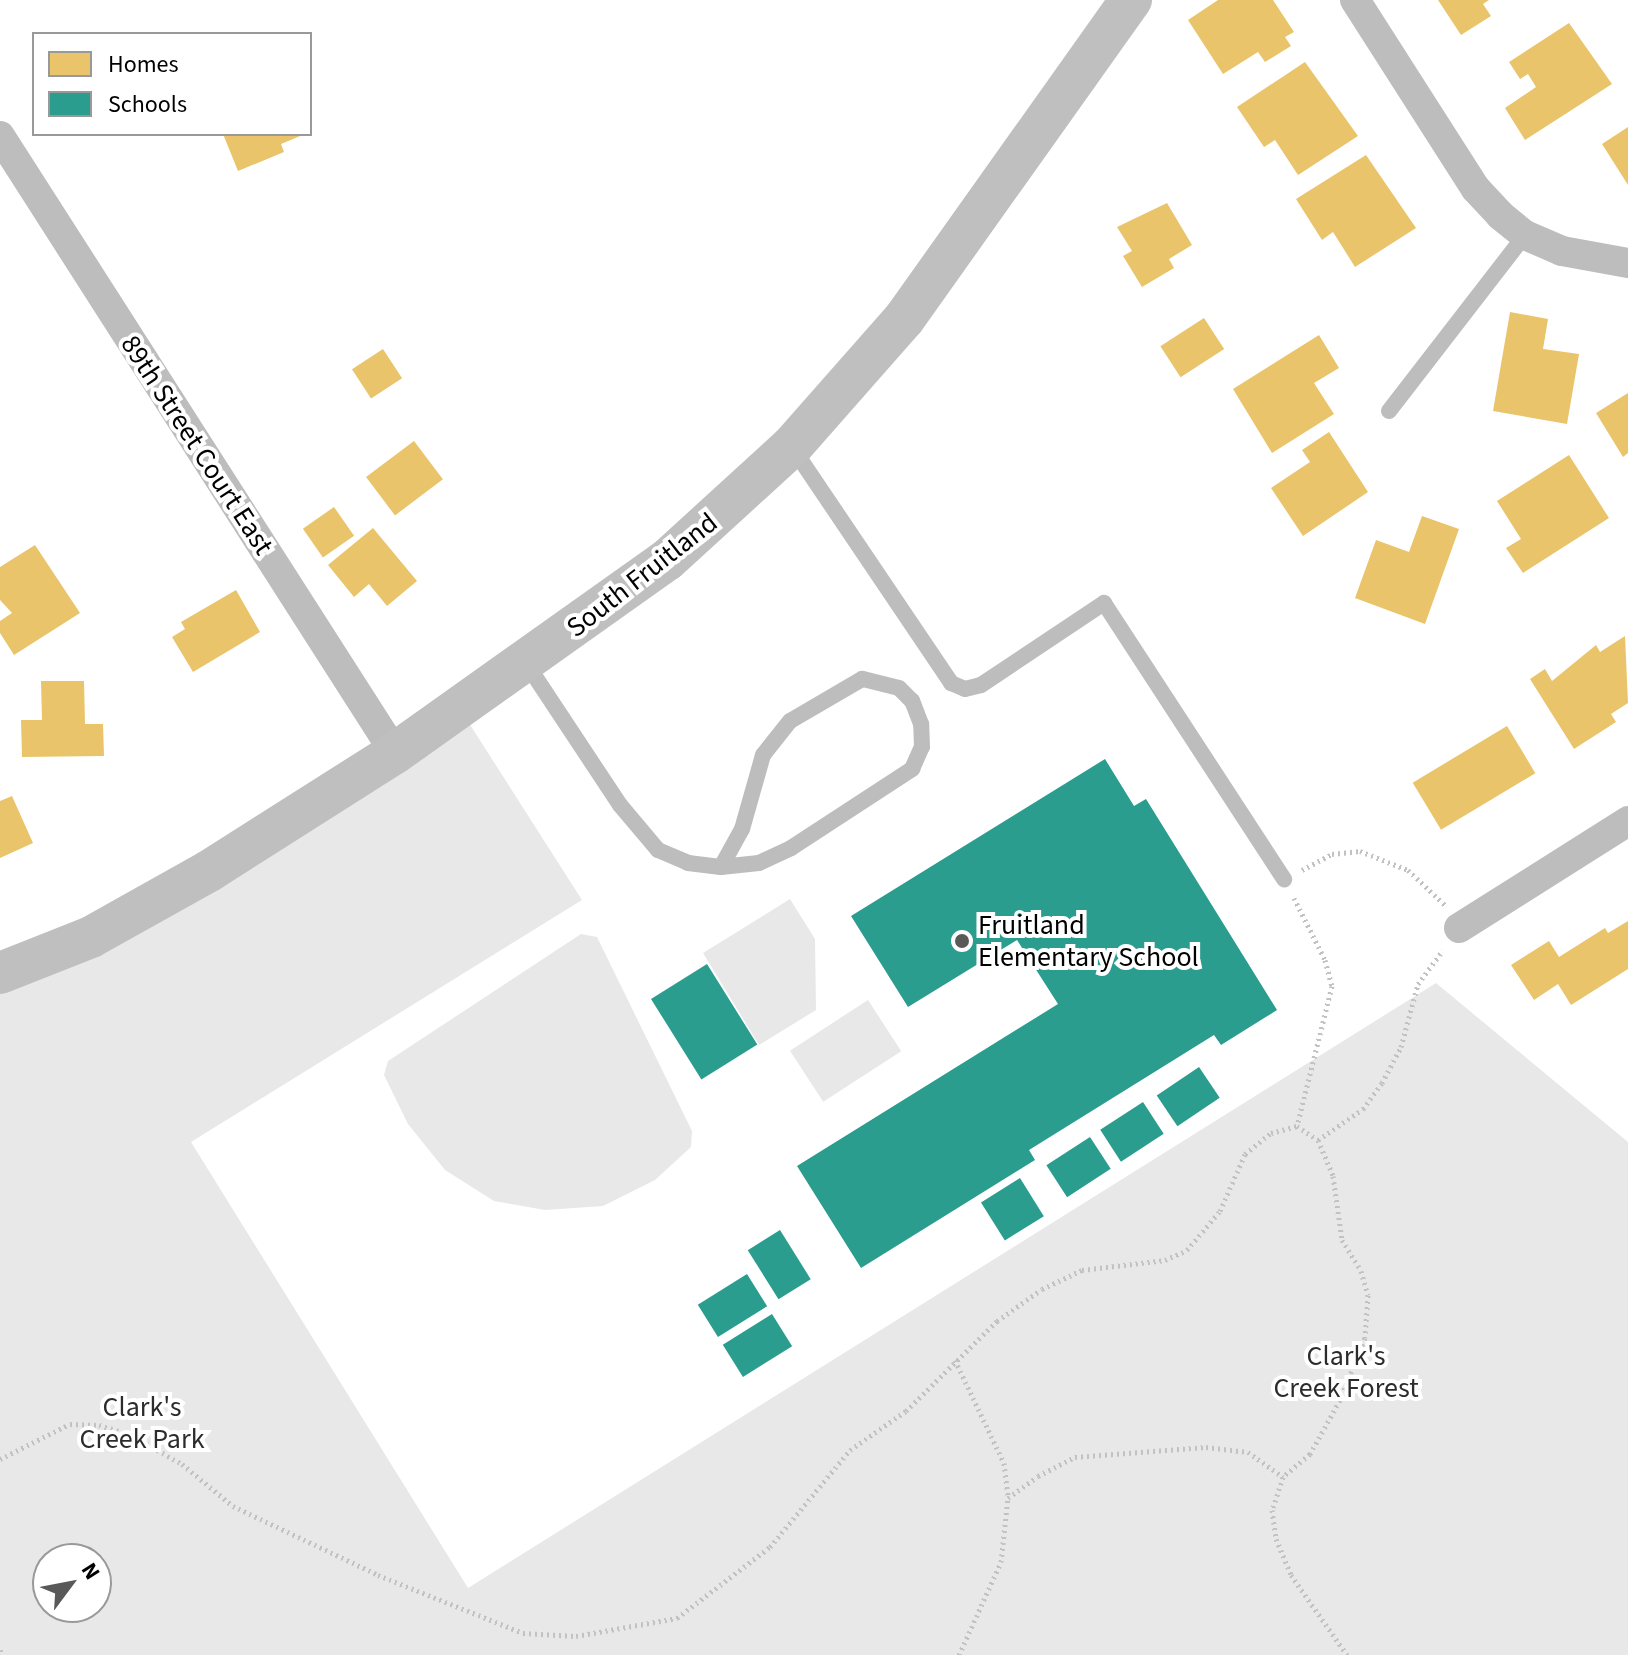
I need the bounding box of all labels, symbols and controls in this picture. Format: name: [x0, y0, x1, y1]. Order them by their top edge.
legend: [32, 32, 312, 136]
text: Homes: [108, 47, 179, 82]
text: Schools: [108, 87, 187, 122]
street label: 89th Street Court East: [114, 329, 280, 561]
street label: South Fruitland: [560, 506, 724, 644]
place label: Fruitland Elementary School: [978, 908, 1199, 974]
marker: Fruitland Elementary School: [953, 932, 971, 950]
park label: Clark's Creek Forest: [1273, 1339, 1419, 1405]
park label: Clark's Creek Park: [79, 1390, 205, 1456]
north arrow: [32, 1543, 112, 1623]
text: N: [73, 1557, 108, 1586]

